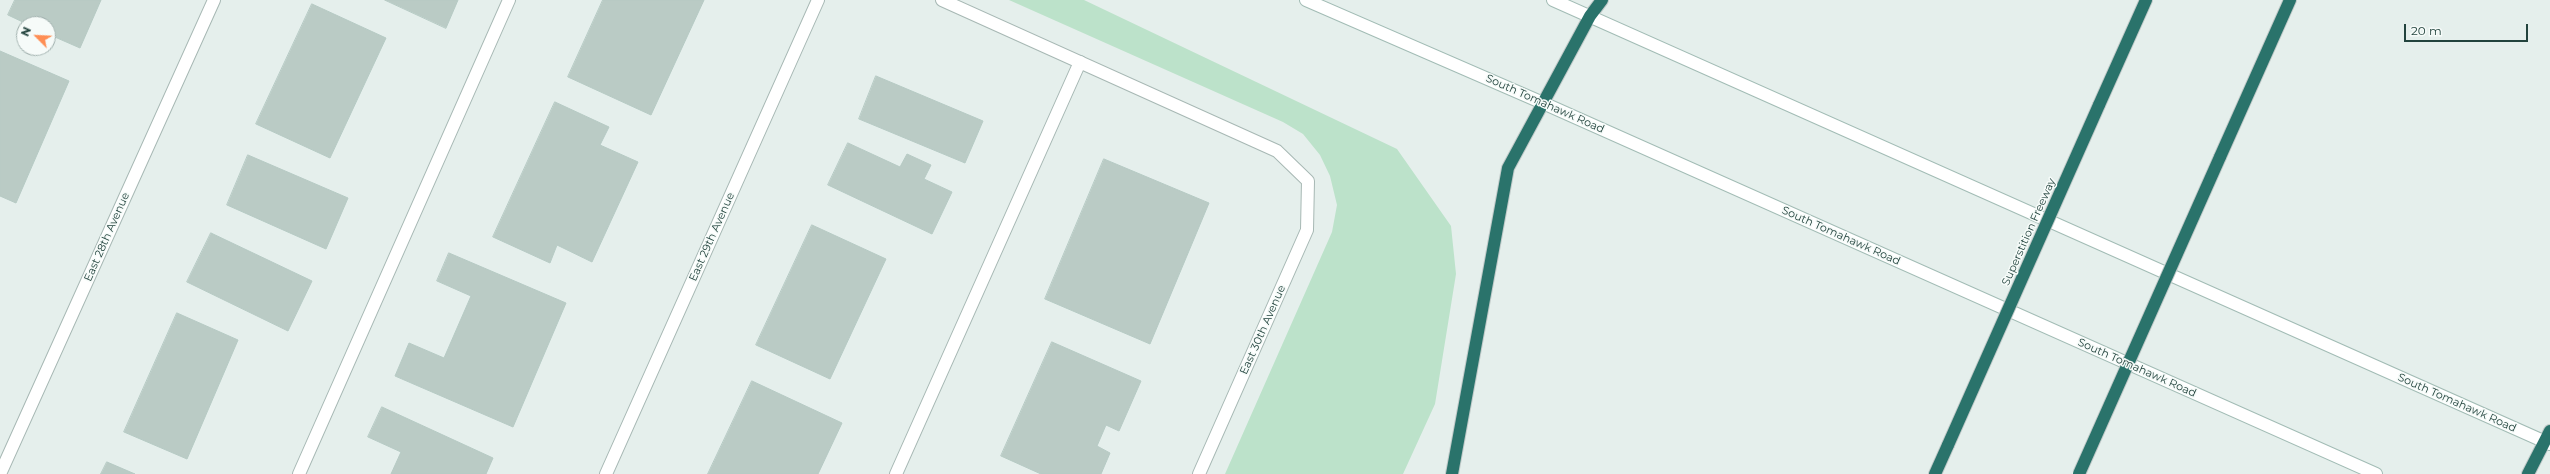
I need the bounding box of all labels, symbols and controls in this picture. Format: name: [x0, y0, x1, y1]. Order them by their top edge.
north arrow: [16, 16, 56, 56]
scale bar: [2406, 16, 2530, 42]
text: 20 m: [2411, 23, 2442, 38]
text: N: [18, 25, 34, 38]
street label: South Tomahawk Road: [1484, 72, 1606, 136]
street label: Superstition Freeway: [1999, 176, 2059, 288]
street label: East 28th Avenue: [81, 190, 133, 284]
street label: East 29th Avenue: [686, 191, 738, 283]
street label: South Tomahawk Road: [1780, 204, 1902, 268]
street label: East 30th Avenue: [1237, 283, 1289, 377]
street label: South Tomahawk Road: [2076, 336, 2198, 400]
street label: South Tomahawk Road: [2396, 371, 2518, 435]

